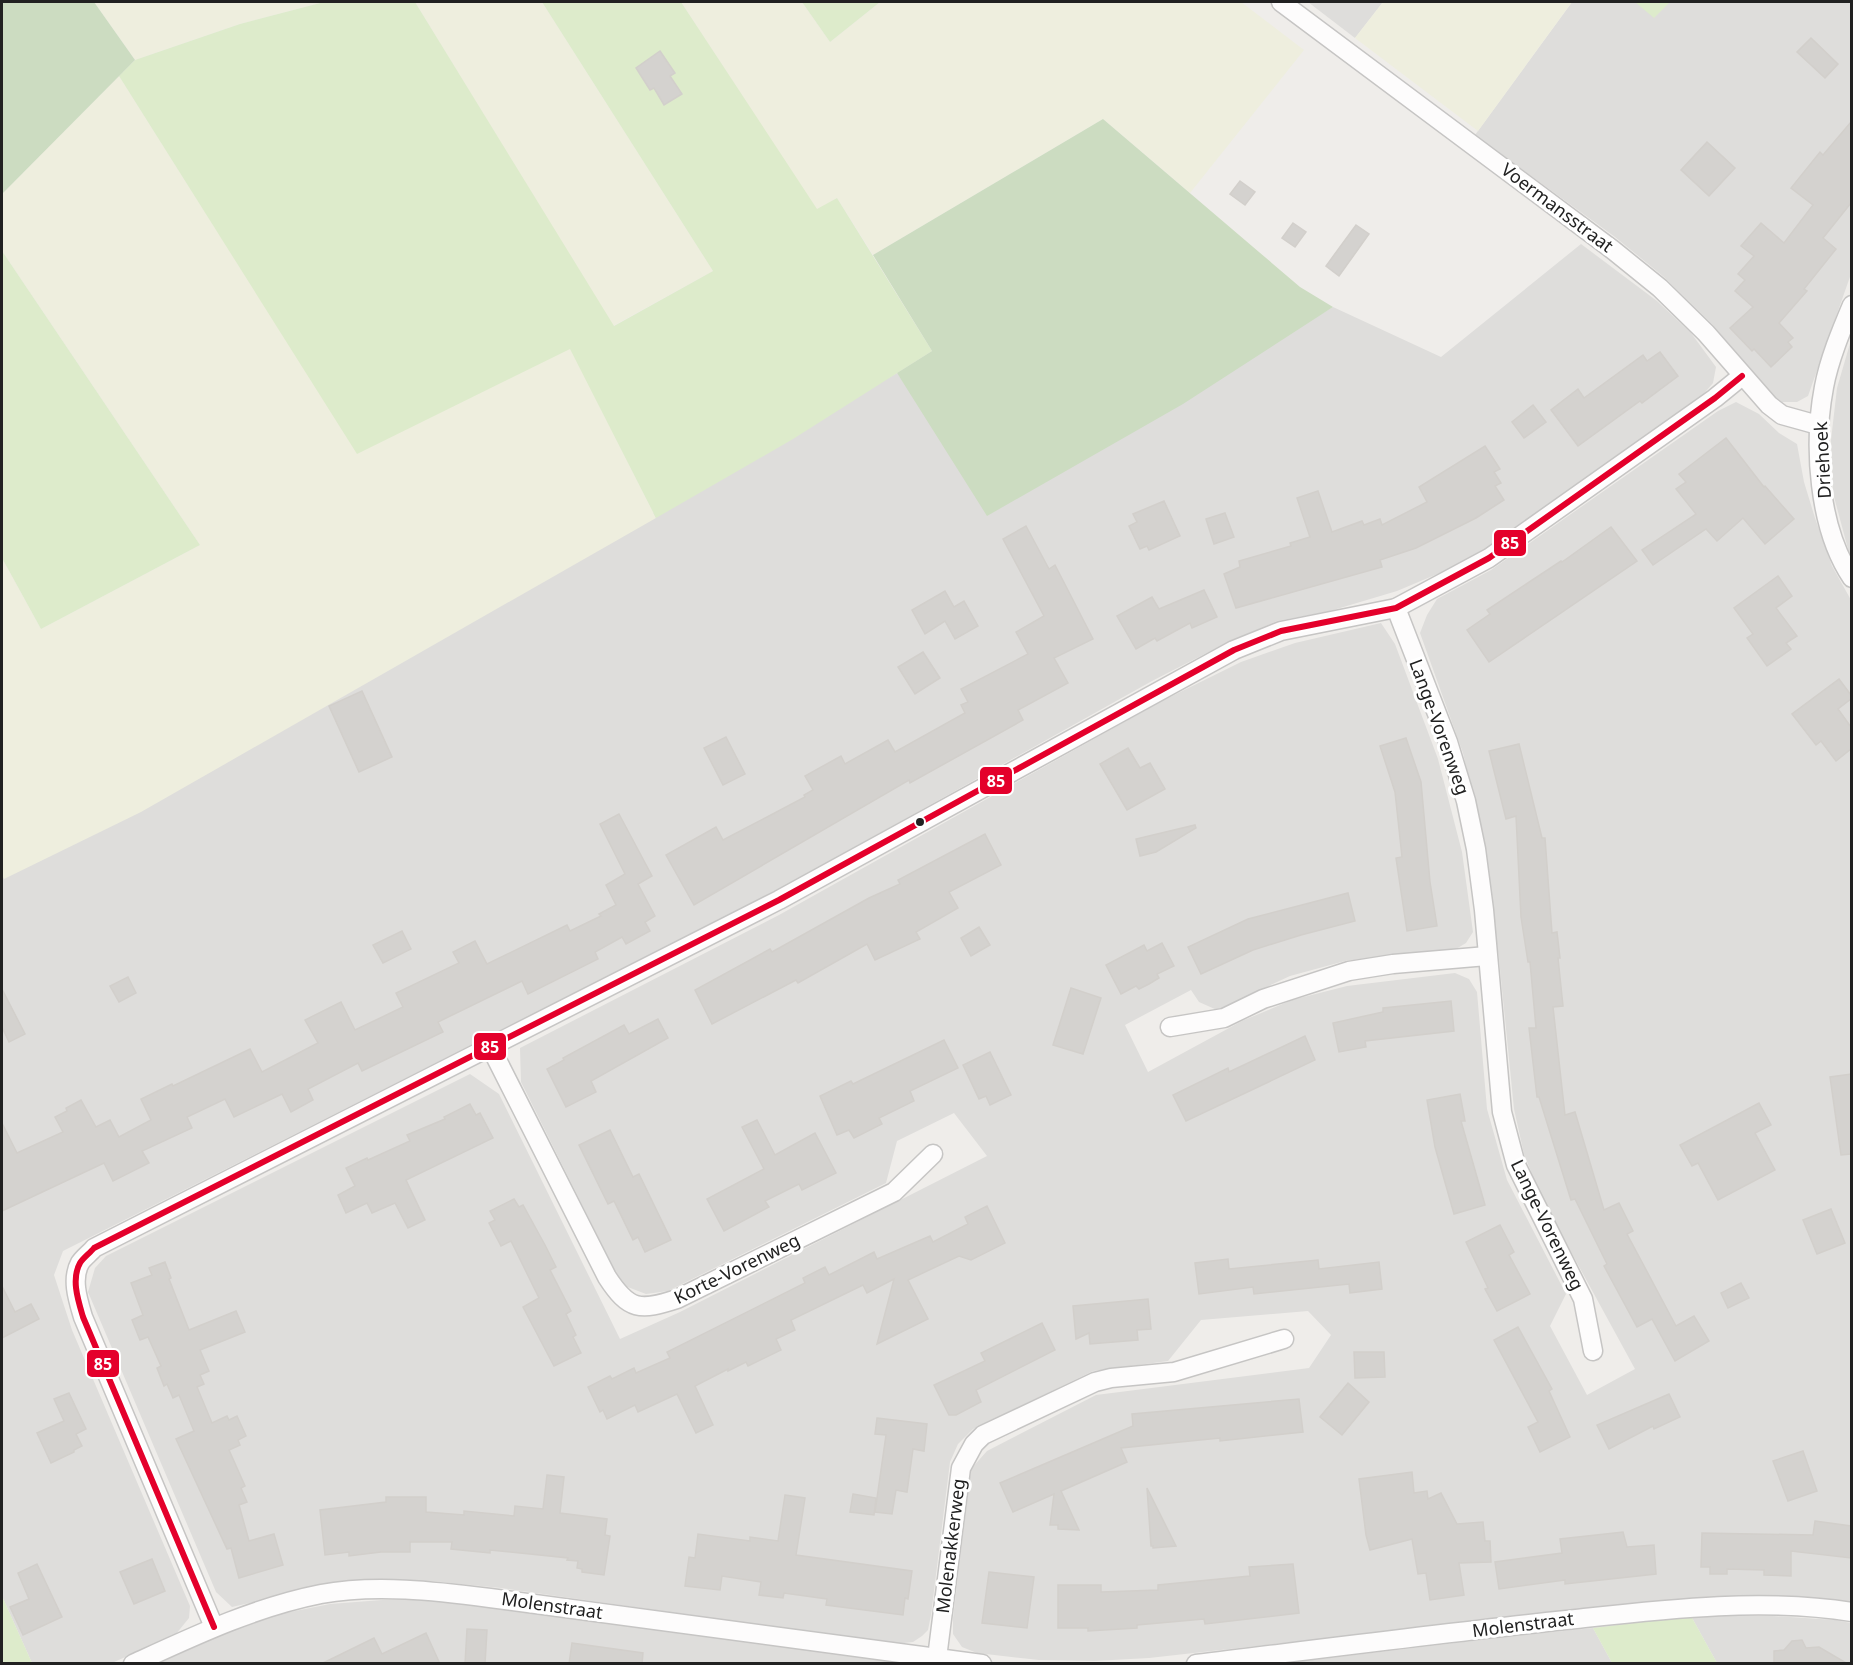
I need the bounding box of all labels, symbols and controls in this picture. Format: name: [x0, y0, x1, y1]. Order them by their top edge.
street label: Voermansstraat: [1497, 157, 1619, 258]
street label: Driehoek: [1808, 421, 1836, 499]
line badge: 85: [1493, 529, 1527, 557]
text: 85: [1501, 532, 1519, 554]
street label: Lange-Vorenweg: [1404, 655, 1476, 798]
line badge: 85: [979, 766, 1013, 795]
text: 85: [987, 770, 1005, 792]
unlabelled marker: [914, 816, 926, 828]
line badge: 85: [473, 1032, 507, 1061]
text: 85: [481, 1036, 499, 1058]
street label: Lange-Vorenweg: [1506, 1155, 1590, 1294]
street label: Korte-Vorenweg: [670, 1227, 803, 1309]
line badge: 85: [86, 1349, 120, 1378]
text: 85: [94, 1353, 112, 1375]
street label: Molenakkerweg: [930, 1477, 970, 1615]
street label: Molenstraat: [500, 1586, 605, 1624]
street label: Molenstraat: [1471, 1606, 1575, 1642]

